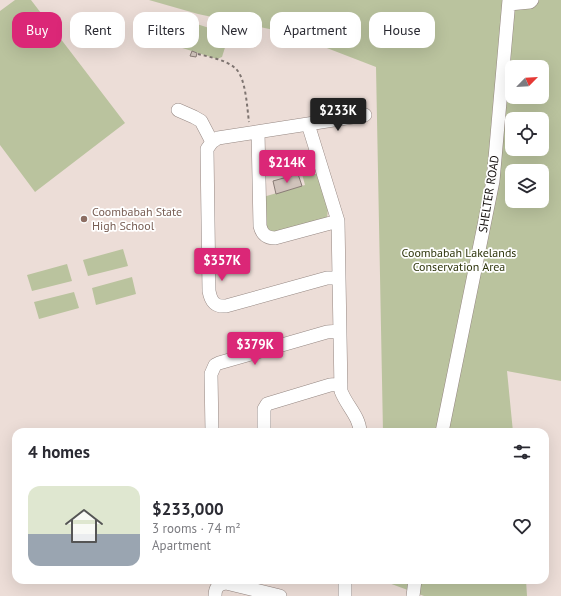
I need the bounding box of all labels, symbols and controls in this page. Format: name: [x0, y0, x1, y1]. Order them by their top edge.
chip: Buy: [12, 12, 62, 48]
chip: Rent: [70, 12, 125, 48]
chip: Filters: [133, 12, 199, 48]
chip: New: [207, 12, 262, 48]
chip: Apartment: [270, 12, 361, 48]
chip: House: [369, 12, 435, 48]
north arrow: [505, 60, 549, 104]
map controls: [505, 60, 549, 208]
pin: $233K: [310, 98, 366, 132]
text: $233K: [319, 102, 357, 119]
button: locate: [505, 112, 549, 156]
pin: $214K: [259, 150, 315, 184]
text: $214K: [268, 154, 306, 171]
street label: SHELTER ROAD: [475, 154, 502, 234]
button: layers: [505, 164, 549, 208]
place label: Coombabah State High School: [92, 204, 182, 233]
marker: Coombabah State High School: [79, 214, 89, 224]
park label: Coombabah Lakelands Conservation Area: [402, 245, 516, 274]
pin: $357K: [194, 248, 250, 282]
text: $357K: [203, 252, 241, 269]
pin: $379K: [227, 332, 283, 366]
text: $379K: [236, 336, 274, 353]
text: 4 homes: [28, 441, 90, 463]
icon: filters: [511, 441, 533, 463]
text: $233,000: [152, 498, 224, 520]
icon: home: [60, 502, 108, 550]
icon: heart: [511, 515, 533, 537]
text: 3 rooms · 74 m²: [152, 520, 241, 537]
text: Apartment: [152, 537, 211, 554]

